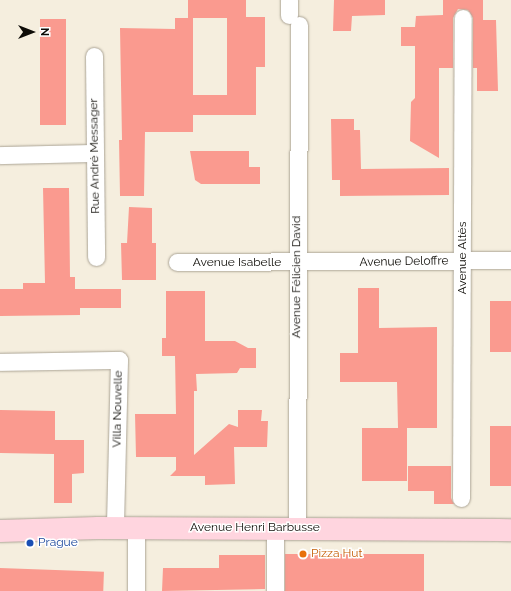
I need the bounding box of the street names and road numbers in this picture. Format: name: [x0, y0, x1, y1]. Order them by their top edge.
street label: Rue André Messager: [87, 98, 103, 214]
street label: Avenue Félicien David: [290, 216, 304, 338]
street label: Avenue Altès: [456, 221, 470, 295]
street label: Avenue Deloffre: [359, 254, 449, 270]
street label: Avenue Isabelle: [193, 256, 281, 270]
street label: Villa Nouvelle: [110, 370, 126, 448]
street label: Avenue Henri Barbusse: [190, 521, 320, 535]

